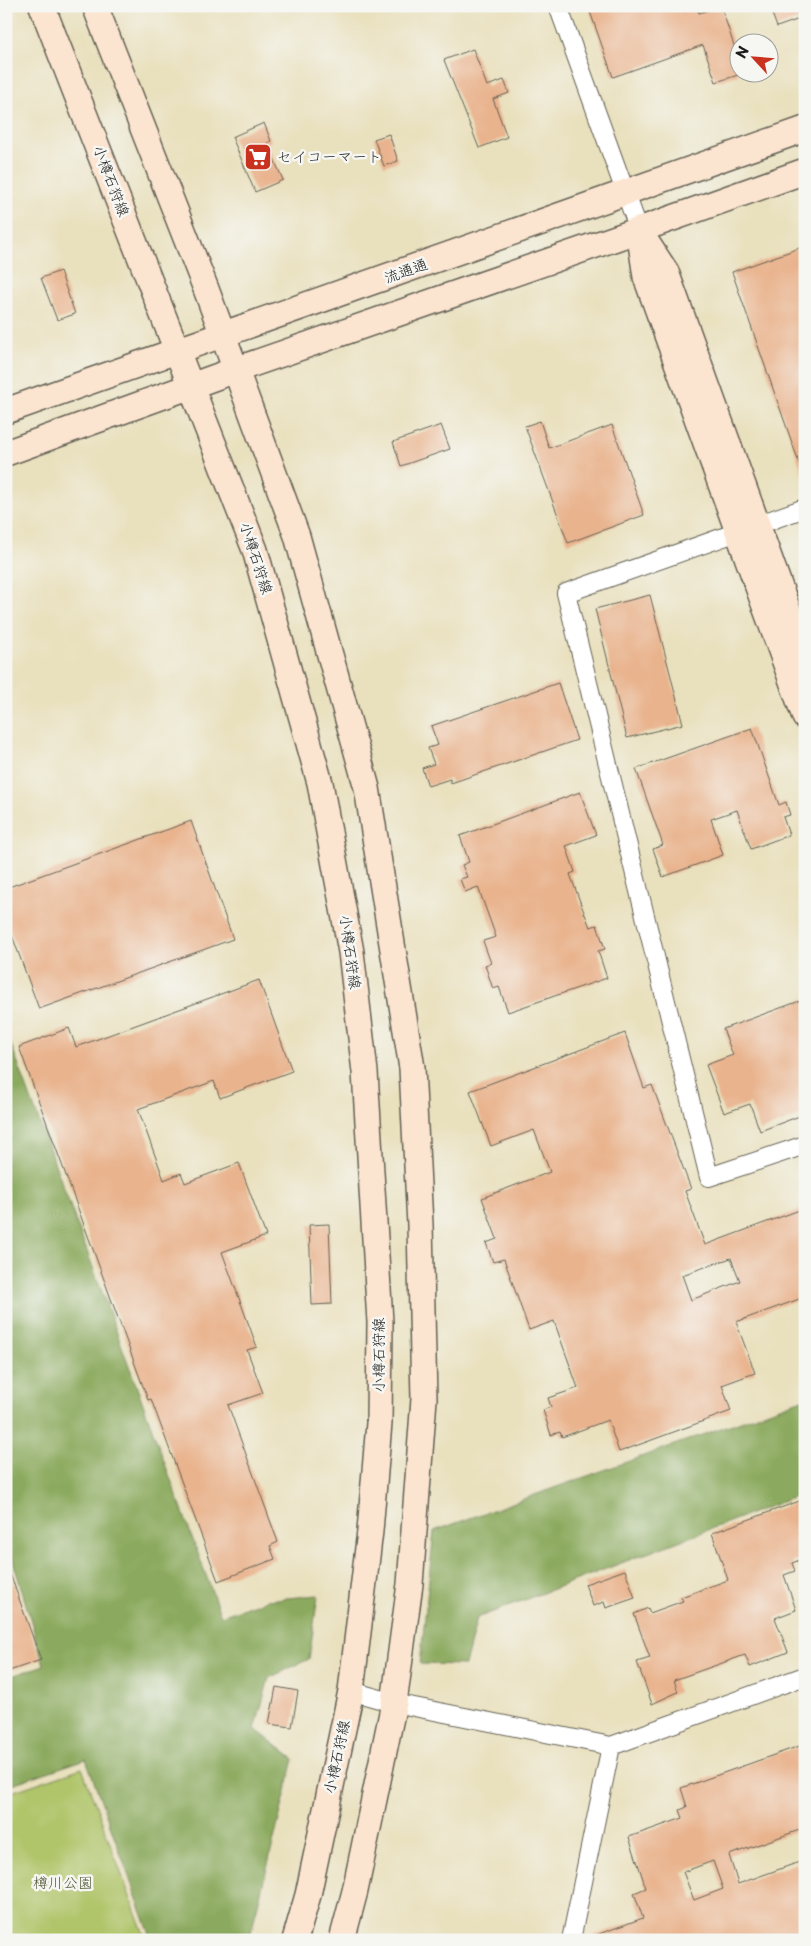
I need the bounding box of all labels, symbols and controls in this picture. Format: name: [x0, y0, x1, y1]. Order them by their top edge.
north arrow: [728, 32, 778, 82]
text: N: [730, 42, 754, 62]
street label: 小樽石狩線: [88, 141, 137, 220]
supermarket icon: セイコーマート: [243, 142, 273, 172]
place label: セイコーマート: [277, 144, 382, 167]
street label: 流通通: [380, 251, 431, 288]
street label: 小樽石狩線: [235, 518, 280, 597]
street label: 小樽石狩線: [335, 913, 368, 991]
street label: 小樽石狩線: [366, 1317, 389, 1393]
street label: 小樽石狩線: [316, 1718, 355, 1796]
park label: 樽川公園: [33, 1870, 93, 1893]

